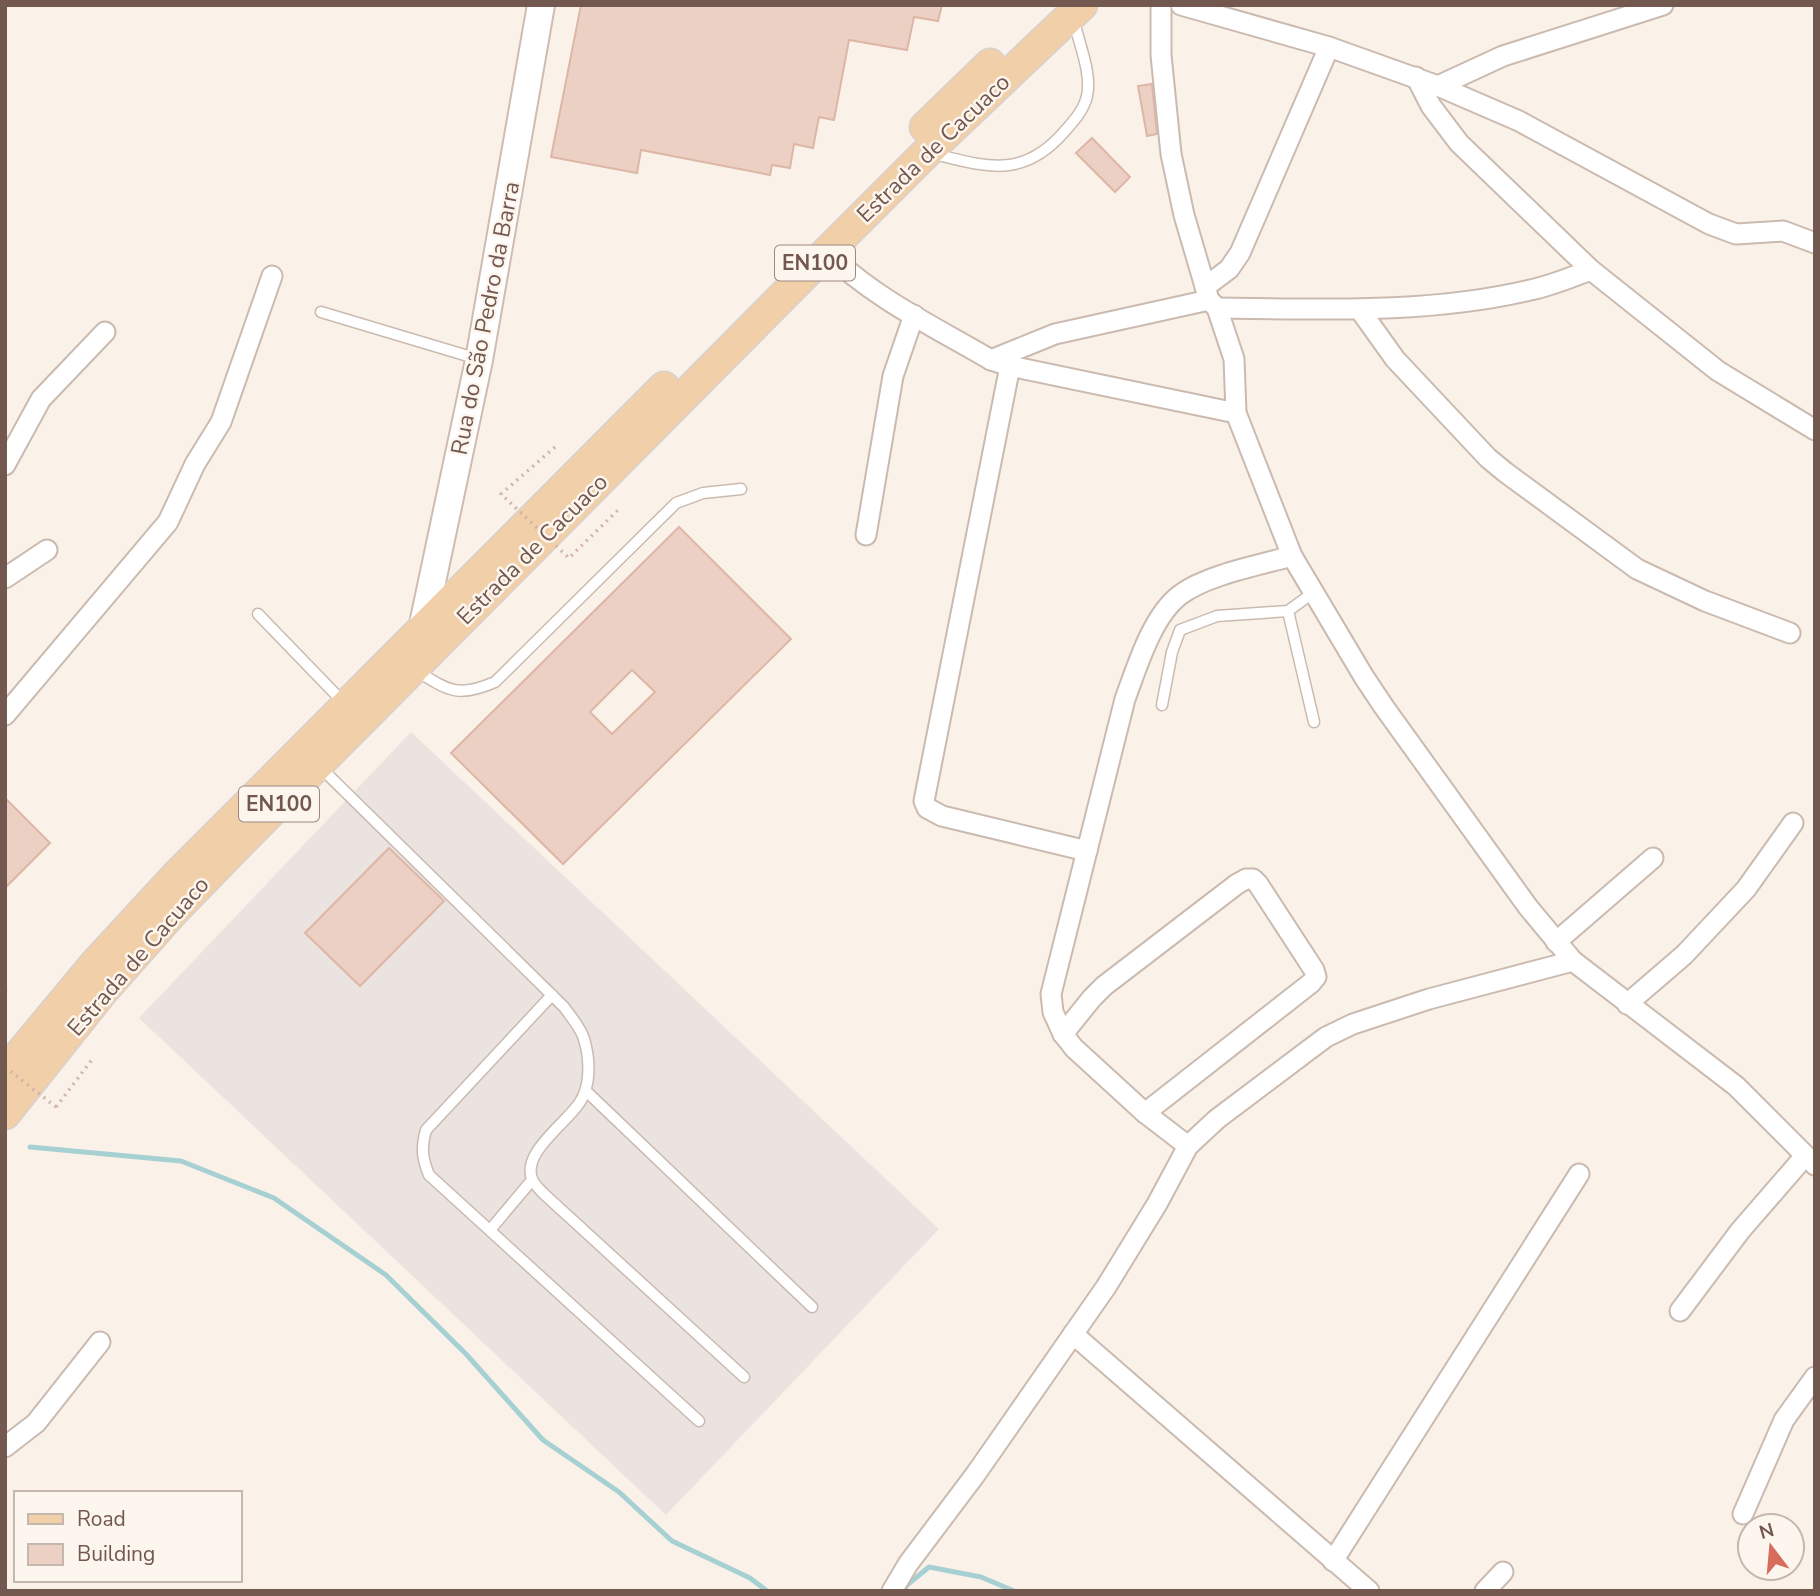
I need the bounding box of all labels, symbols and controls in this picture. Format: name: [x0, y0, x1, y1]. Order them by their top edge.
street label: Estrada de Cacuaco: [850, 67, 1017, 230]
street label: Rua do São Pedro da Barra: [444, 179, 527, 457]
road number: EN100: [775, 246, 855, 280]
street label: Estrada de Cacuaco: [450, 467, 615, 632]
road number: EN100: [239, 786, 319, 822]
street label: Estrada de Cacuaco: [60, 870, 216, 1043]
legend: [14, 1491, 242, 1582]
text: Road: [77, 1505, 126, 1533]
north arrow: [1736, 1512, 1806, 1582]
text: N: [1756, 1517, 1777, 1546]
text: Building: [77, 1540, 155, 1568]

